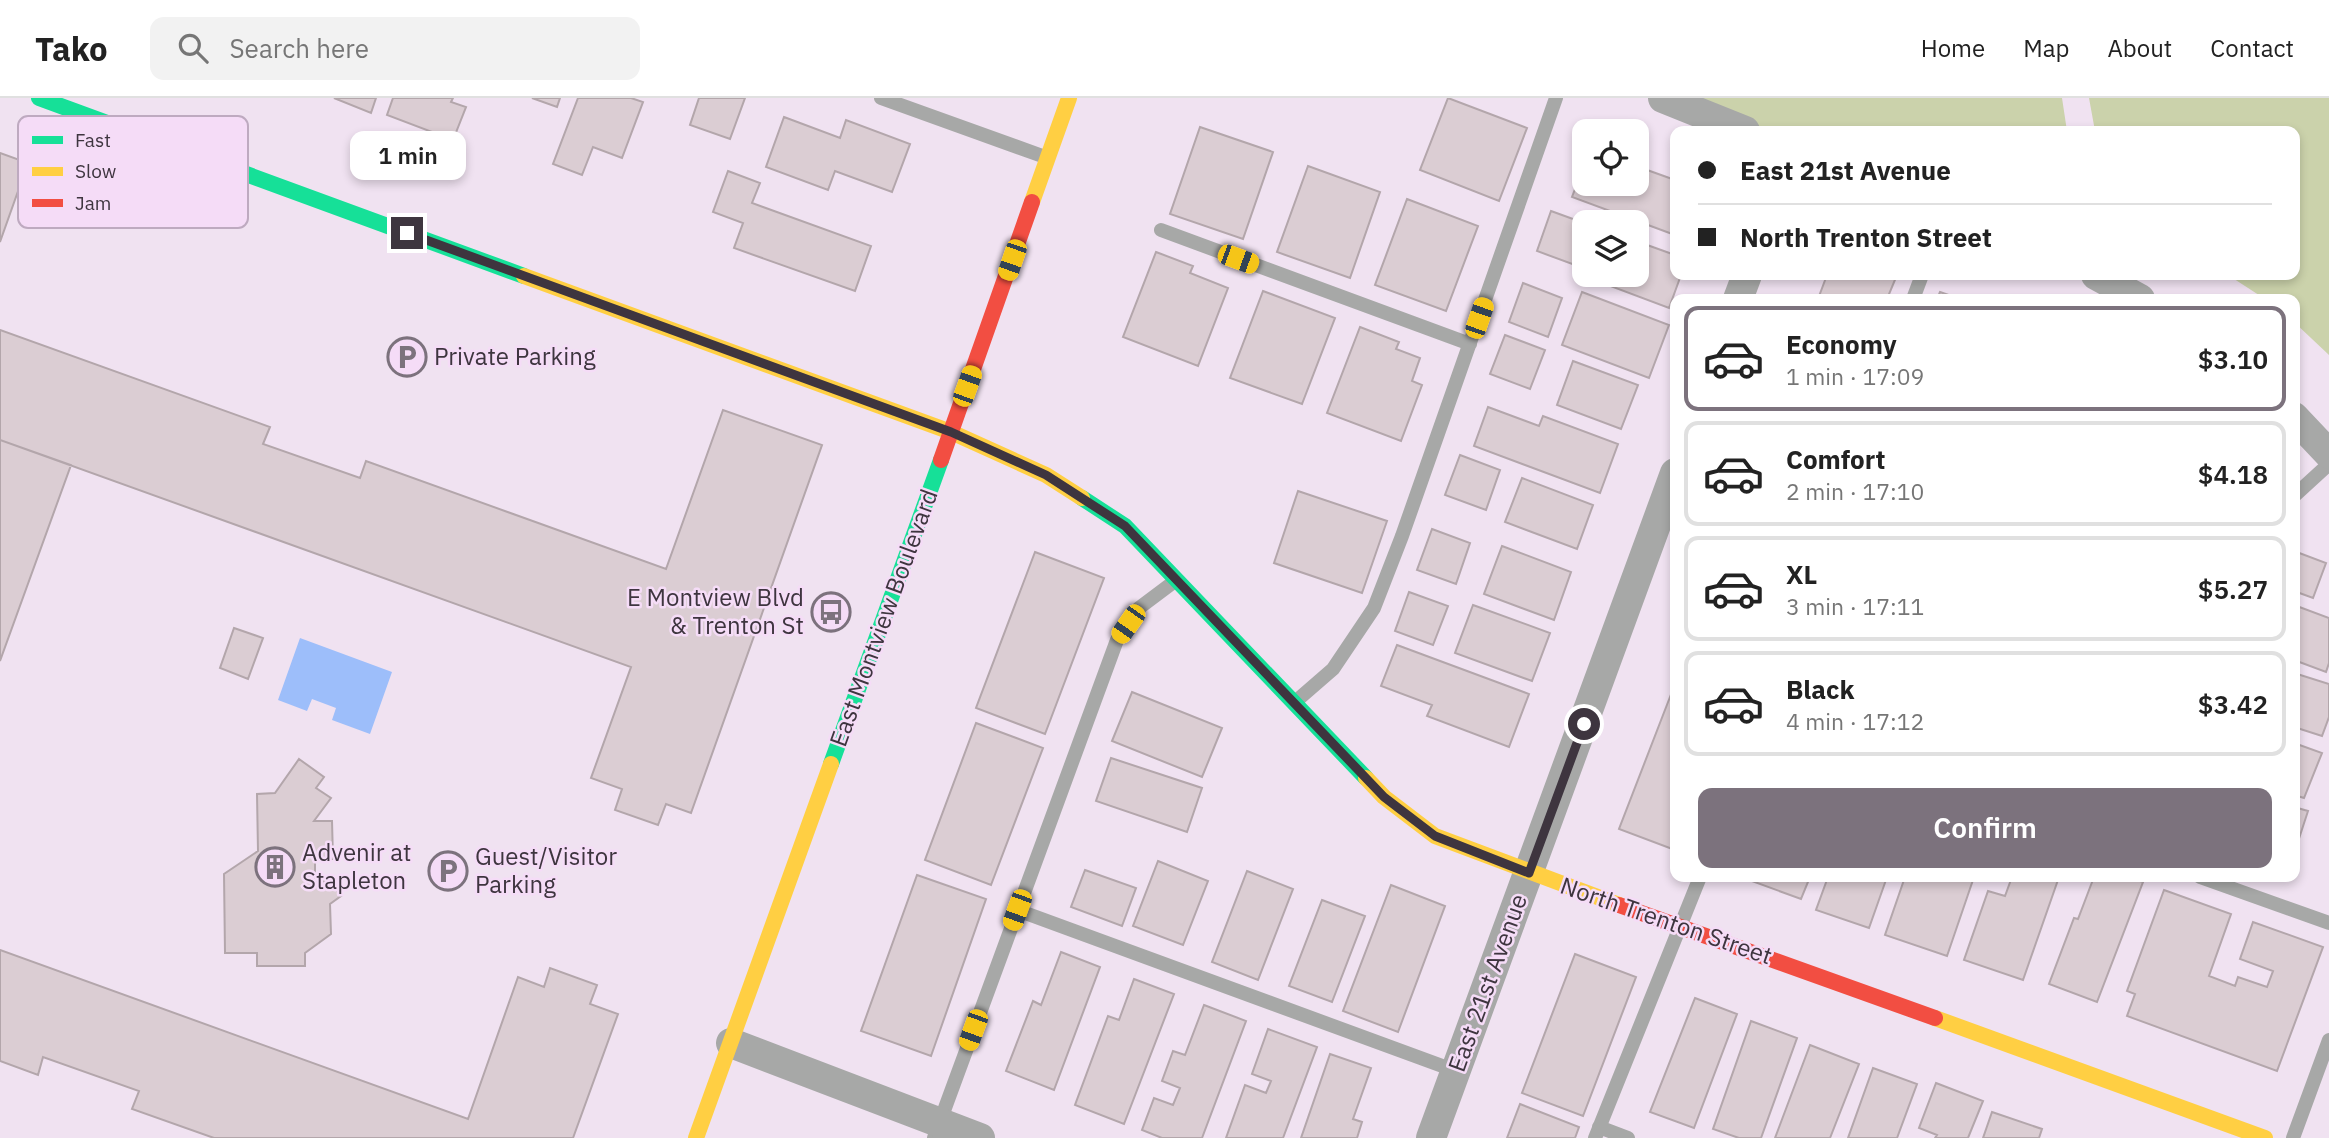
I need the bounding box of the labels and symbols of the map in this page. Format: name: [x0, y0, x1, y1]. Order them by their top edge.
legend: [18, 116, 248, 228]
text: Fast: [75, 128, 111, 152]
callout: 1 min: [349, 131, 465, 180]
text: Slow: [75, 159, 116, 183]
text: Jam: [75, 191, 111, 215]
route end: [391, 217, 423, 249]
car: [996, 237, 1029, 283]
car: [1215, 242, 1262, 276]
car: [1463, 295, 1496, 341]
parking icon: Private Parking: [386, 336, 428, 378]
place label: Private Parking: [434, 340, 596, 372]
car: [950, 363, 985, 409]
street label: East Montview Boulevard: [822, 485, 945, 751]
place label: E Montview Blvd & Trenton St: [627, 581, 804, 641]
bus stop icon: E Montview Blvd & Trenton St: [810, 591, 852, 633]
car: [1108, 601, 1149, 647]
route start: [1568, 708, 1600, 740]
place label: Advenir at Stapleton: [302, 836, 411, 896]
place label: Guest/Visitor Parking: [475, 840, 617, 900]
building icon: Advenir at Stapleton: [254, 846, 296, 888]
parking icon: Guest/Visitor Parking: [427, 850, 469, 892]
street label: North Trenton Street: [1556, 869, 1777, 971]
car: [1000, 887, 1035, 933]
street label: East 21st Avenue: [1440, 889, 1534, 1076]
car: [956, 1007, 991, 1053]

